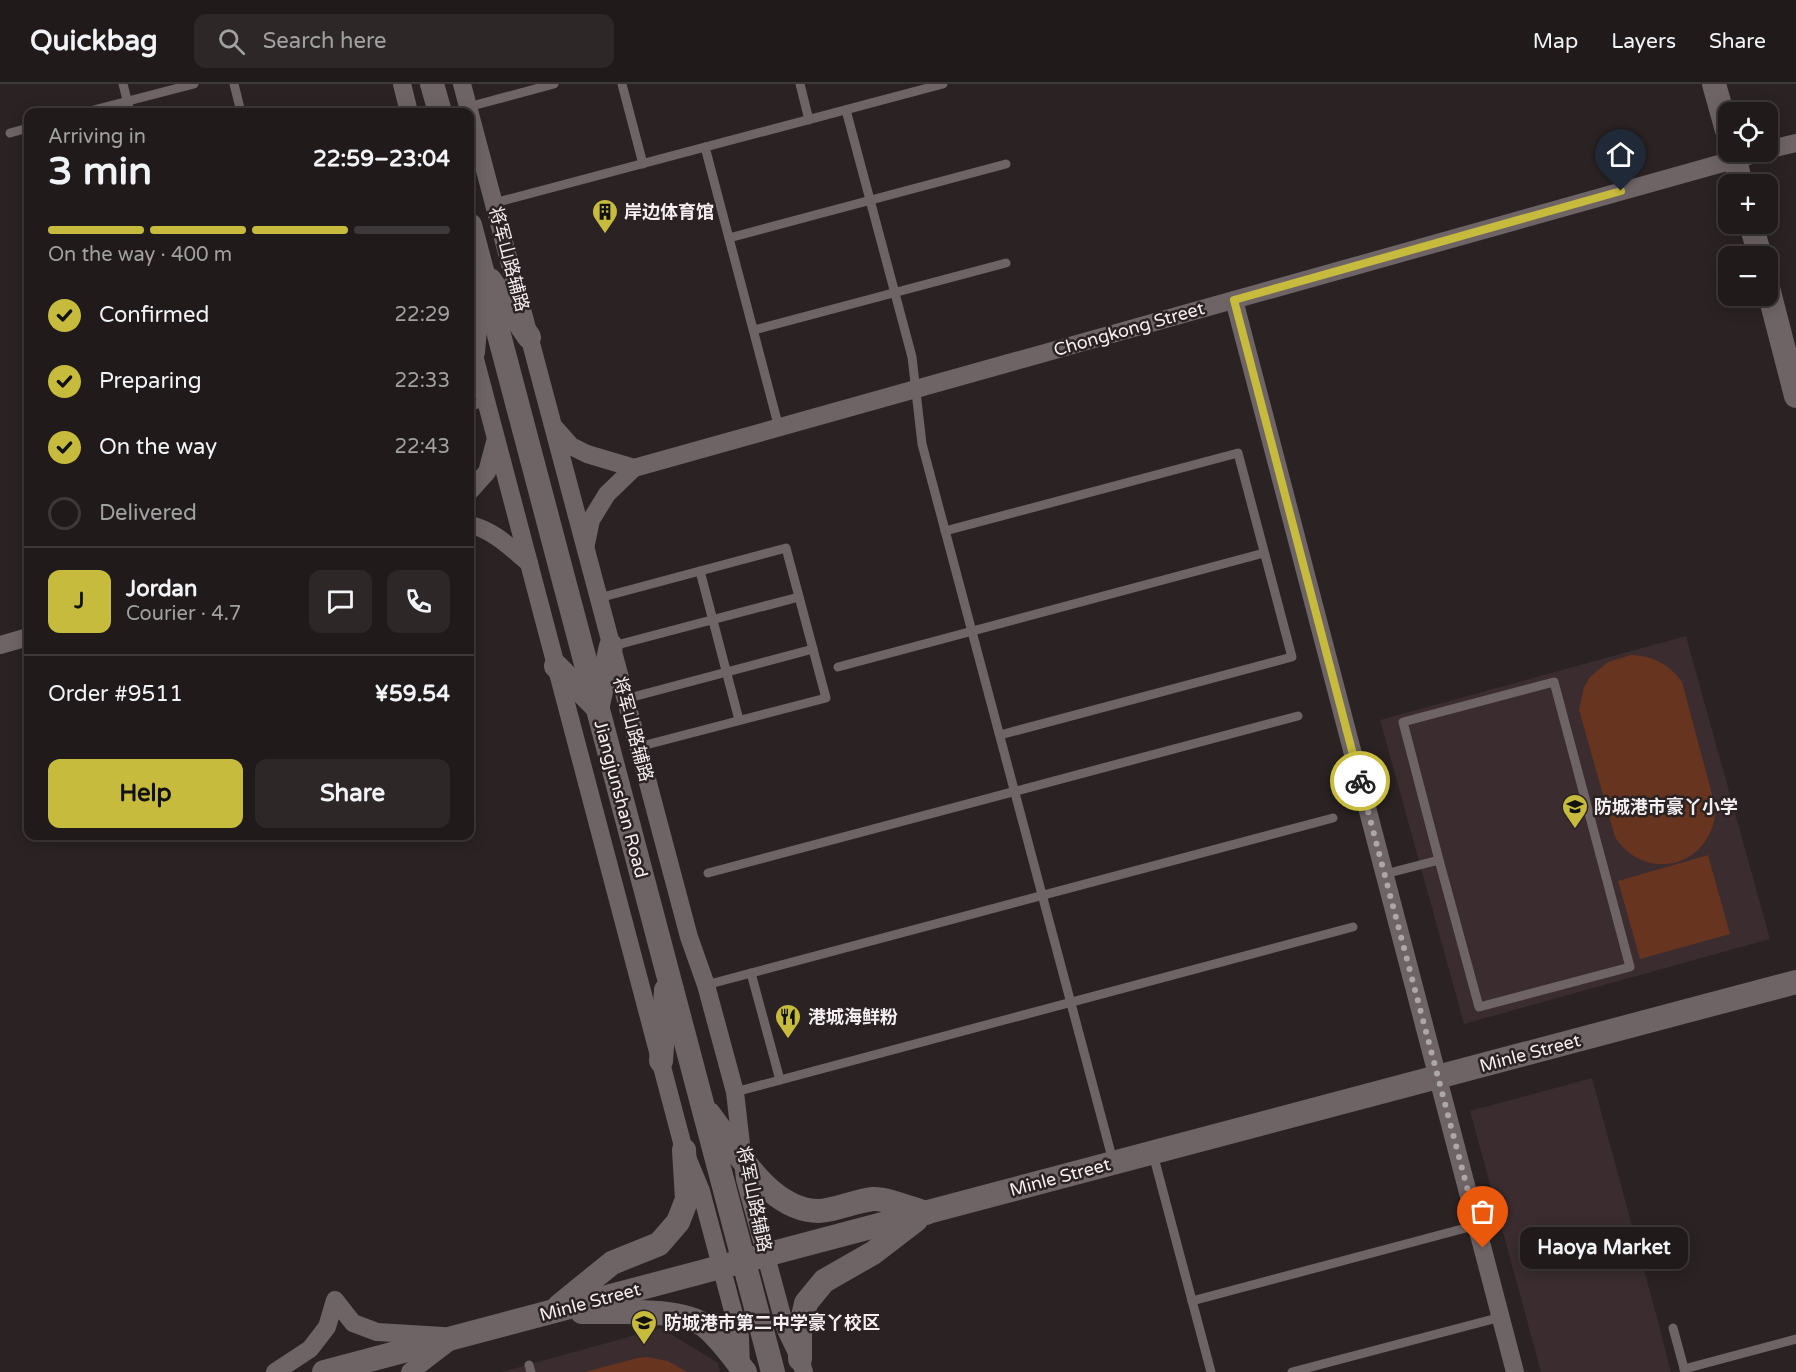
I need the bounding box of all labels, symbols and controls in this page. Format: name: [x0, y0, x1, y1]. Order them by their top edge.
search box: [194, 14, 614, 68]
text: Quickbag: [30, 24, 158, 58]
icon: search: [215, 25, 248, 58]
text: Search here: [263, 28, 387, 54]
text: Map: [1533, 29, 1578, 54]
text: Layers: [1611, 29, 1676, 54]
text: Share: [1709, 29, 1766, 54]
map controls: [1718, 102, 1778, 306]
button: locate: [1718, 102, 1778, 162]
text: Arriving in: [48, 125, 146, 149]
pin: [1595, 129, 1646, 191]
icon: home: [1604, 138, 1637, 171]
text: 22:59–23:04: [313, 146, 450, 172]
text: 3 min: [48, 148, 152, 195]
button: +: [1718, 174, 1778, 234]
building icon: 岸边体育馆: [590, 197, 620, 235]
place label: 岸边体育馆: [624, 201, 714, 223]
street label: 将军山路辅路: [484, 204, 534, 314]
text: On the way · 400 m: [48, 243, 232, 267]
button: −: [1718, 246, 1778, 306]
street label: Chongkong Street: [1051, 297, 1207, 361]
icon: check: [48, 299, 81, 332]
text: Confirmed: [99, 302, 209, 328]
text: 22:29: [395, 303, 450, 327]
icon: check: [48, 365, 81, 398]
text: Preparing: [99, 368, 202, 394]
text: 22:33: [395, 369, 450, 393]
icon: check: [48, 431, 81, 464]
text: On the way: [99, 434, 217, 460]
text: 22:43: [395, 435, 450, 459]
text: Delivered: [99, 500, 197, 526]
button: chat: [309, 570, 372, 633]
button: phone: [387, 570, 450, 633]
text: Jordan: [126, 576, 197, 602]
text: J: [74, 588, 85, 614]
text: Courier · 4.7: [126, 602, 241, 626]
street label: 将军山路辅路: [608, 674, 658, 784]
text: Order #9511: [48, 681, 183, 707]
text: ¥59.54: [375, 681, 450, 707]
street label: Jiangjunshan Road: [589, 718, 653, 880]
courier: [1330, 751, 1390, 811]
button: Help: [48, 759, 243, 828]
button: Share: [255, 759, 450, 828]
icon: bike: [1344, 765, 1377, 798]
school or university icon: 防城港市豪丫小学: [1560, 792, 1590, 830]
place label: 防城港市豪丫小学: [1594, 796, 1738, 818]
restaurant icon: 港城海鲜粉: [773, 1002, 803, 1040]
place label: 港城海鲜粉: [808, 1006, 898, 1028]
street label: Minle Street: [1477, 1029, 1583, 1077]
street label: 将军山路辅路: [732, 1144, 776, 1254]
street label: Minle Street: [1007, 1153, 1113, 1201]
pin: [1457, 1186, 1508, 1248]
icon: bag: [1466, 1195, 1499, 1228]
callout: Haoya Market: [1519, 1227, 1687, 1269]
text: Haoya Market: [1537, 1236, 1671, 1260]
street label: Minle Street: [537, 1278, 643, 1326]
school or university icon: 防城港市第二中学豪丫校区: [629, 1308, 659, 1346]
place label: 防城港市第二中学豪丫校区: [664, 1312, 880, 1334]

